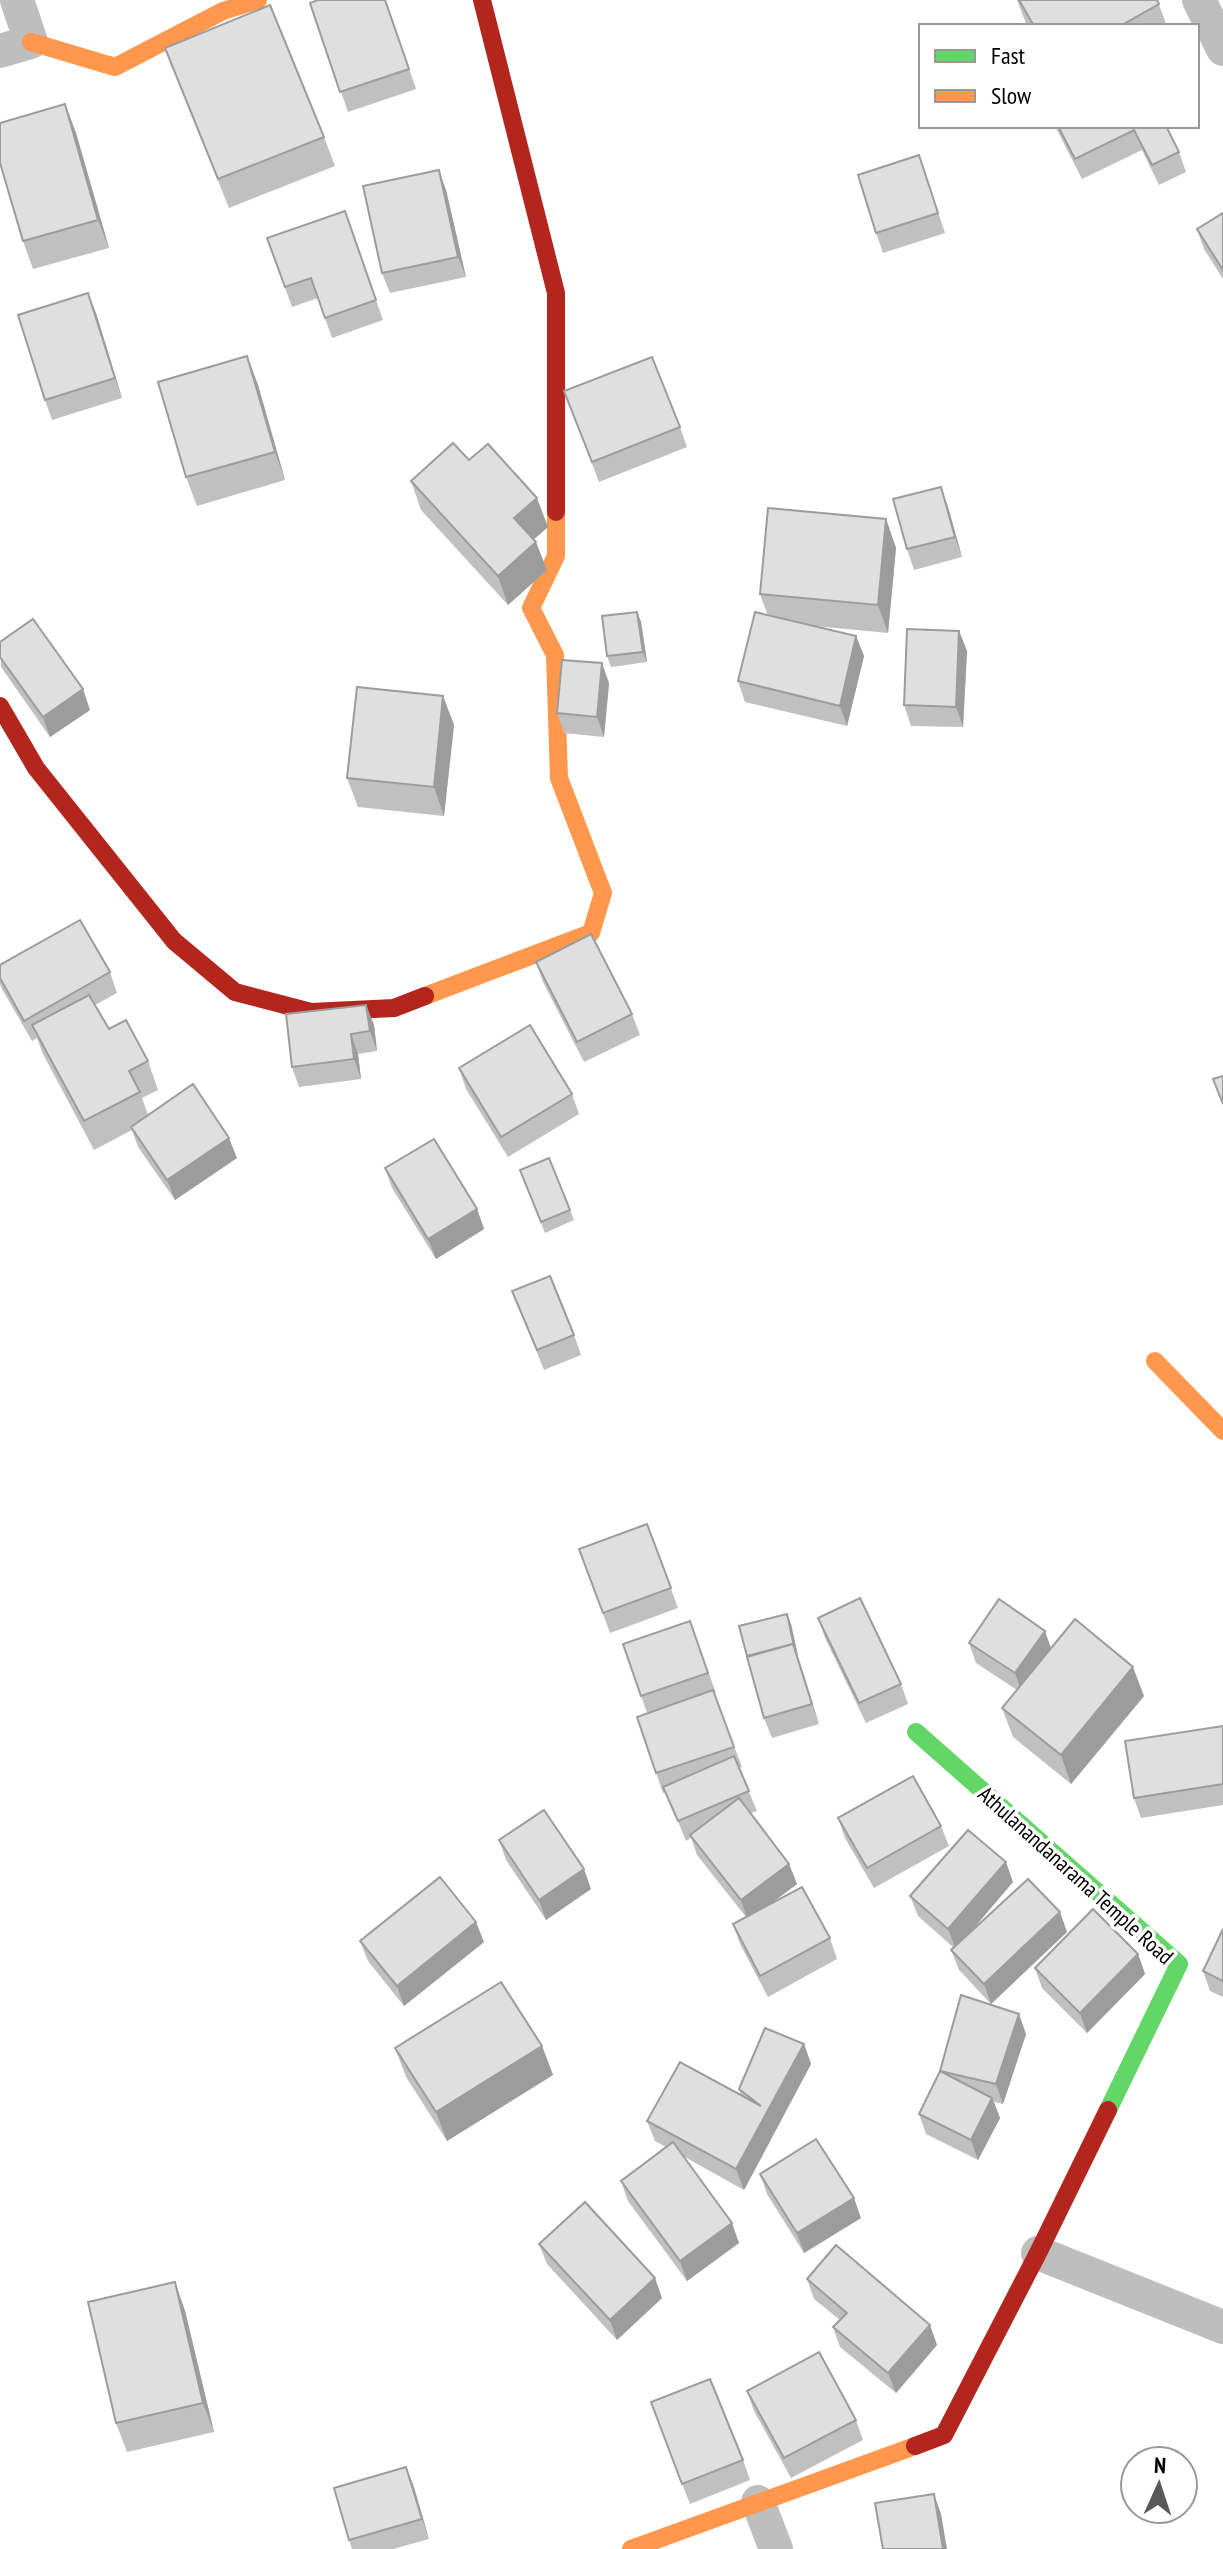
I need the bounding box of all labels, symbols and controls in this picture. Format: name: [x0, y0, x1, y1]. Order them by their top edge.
legend: [919, 24, 1199, 128]
text: Fast: [991, 40, 1026, 71]
text: Slow: [991, 80, 1032, 111]
street label: Athulanandanarama Temple Road: [973, 1780, 1179, 1970]
north arrow: [1119, 2445, 1199, 2525]
text: N: [1153, 2451, 1167, 2479]

